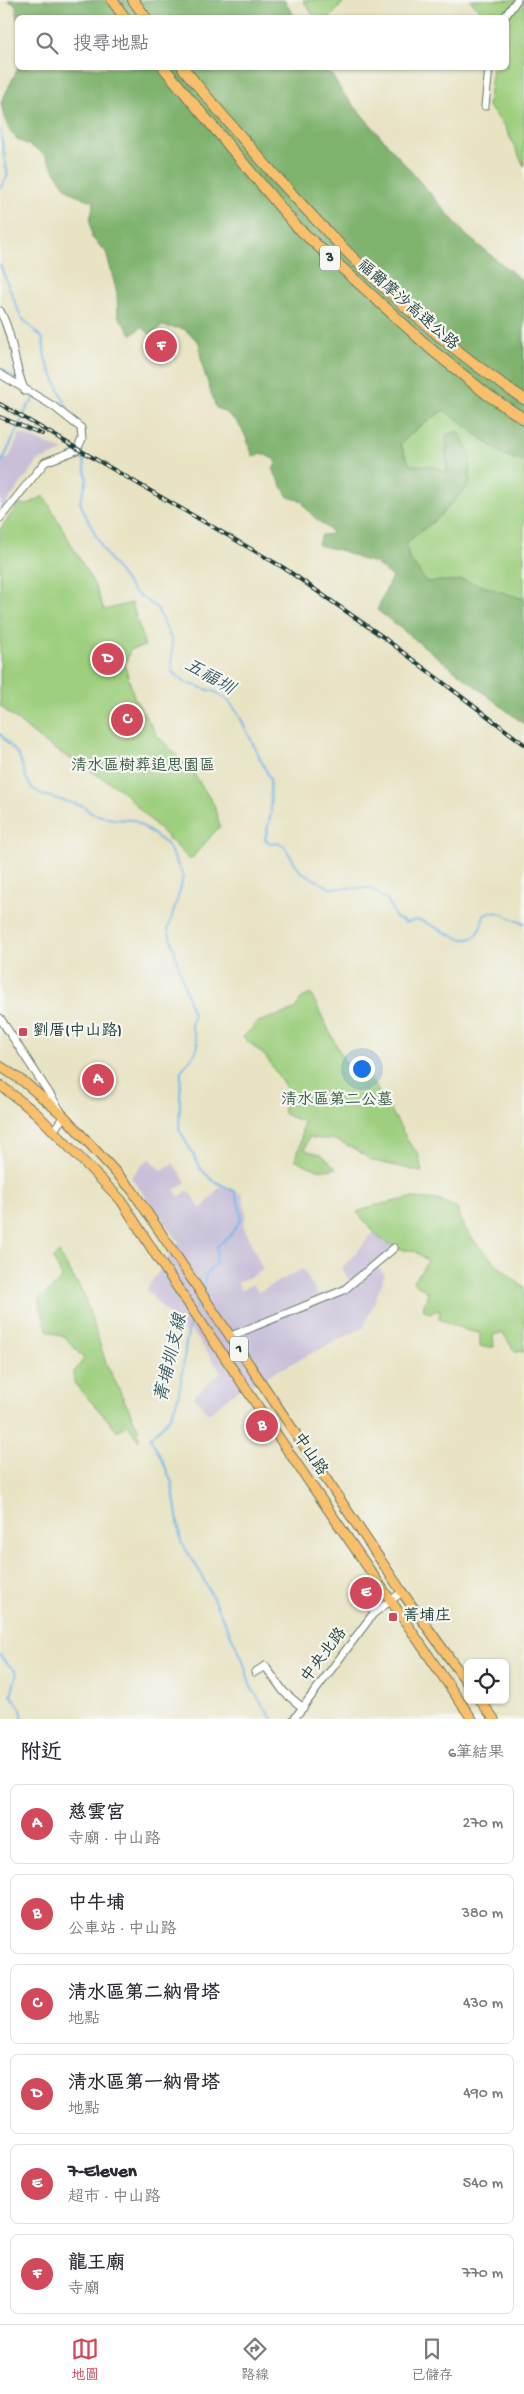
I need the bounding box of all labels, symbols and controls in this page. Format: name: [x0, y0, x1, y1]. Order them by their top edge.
search box: [15, 15, 509, 70]
icon: search: [33, 29, 61, 57]
text: 搜尋地點: [73, 34, 149, 57]
road number: 3: [320, 246, 340, 270]
street label: 福爾摩沙高速公路: [352, 255, 463, 355]
pin: F: [145, 327, 177, 365]
pin: D: [92, 640, 124, 678]
water label: 五福圳: [180, 655, 240, 702]
pin: C: [111, 701, 143, 739]
park label: 清水區樹葬追思園區: [71, 756, 215, 777]
place label: 劉厝(中山路): [33, 1021, 122, 1042]
marker: 劉厝(中山路): [17, 1026, 29, 1038]
your location: [349, 1056, 375, 1082]
pin: A: [82, 1061, 114, 1099]
park label: 清水區第二公墓: [281, 1090, 393, 1111]
water label: 菁埔圳支線: [151, 1311, 193, 1404]
road number: 1: [230, 1336, 248, 1362]
pin: B: [246, 1407, 278, 1445]
street label: 中山路: [288, 1429, 332, 1480]
pin: E: [350, 1574, 382, 1612]
place label: 菁埔庄: [403, 1606, 451, 1627]
marker: 菁埔庄: [387, 1611, 399, 1623]
street label: 中央北路: [297, 1624, 352, 1687]
map controls: [464, 1659, 509, 1704]
button: locate: [464, 1659, 509, 1704]
text: 附近: [20, 1742, 62, 1767]
text: 6筆結果: [448, 1745, 504, 1764]
text: 慈雲宮: [68, 1803, 125, 1826]
text: A: [32, 1815, 42, 1834]
text: 270 m: [463, 1815, 503, 1834]
text: 寺廟 · 中山路: [68, 1831, 161, 1850]
text: 中牛埔: [68, 1893, 125, 1916]
text: B: [33, 1905, 41, 1924]
text: 380 m: [462, 1905, 503, 1924]
text: 公車站 · 中山路: [68, 1921, 177, 1940]
text: 清水區第二納骨塔: [68, 1983, 220, 2006]
text: C: [33, 1995, 41, 2014]
text: 430 m: [463, 1995, 503, 2014]
text: 地點: [68, 2011, 100, 2030]
text: 清水區第一納骨塔: [68, 2073, 220, 2096]
text: D: [32, 2085, 42, 2104]
text: 490 m: [463, 2085, 503, 2104]
text: 地點: [68, 2101, 100, 2120]
text: 7-Eleven: [68, 2161, 137, 2184]
text: E: [32, 2175, 42, 2194]
text: 540 m: [463, 2175, 503, 2194]
text: 超市 · 中山路: [68, 2189, 161, 2208]
text: 龍王廟: [68, 2253, 125, 2276]
text: F: [33, 2265, 41, 2284]
text: 770 m: [462, 2265, 503, 2284]
text: 寺廟: [68, 2281, 100, 2300]
tab: 地圖: [71, 2335, 99, 2385]
tab: 路線: [241, 2335, 269, 2385]
tab: 已儲存: [411, 2335, 453, 2385]

